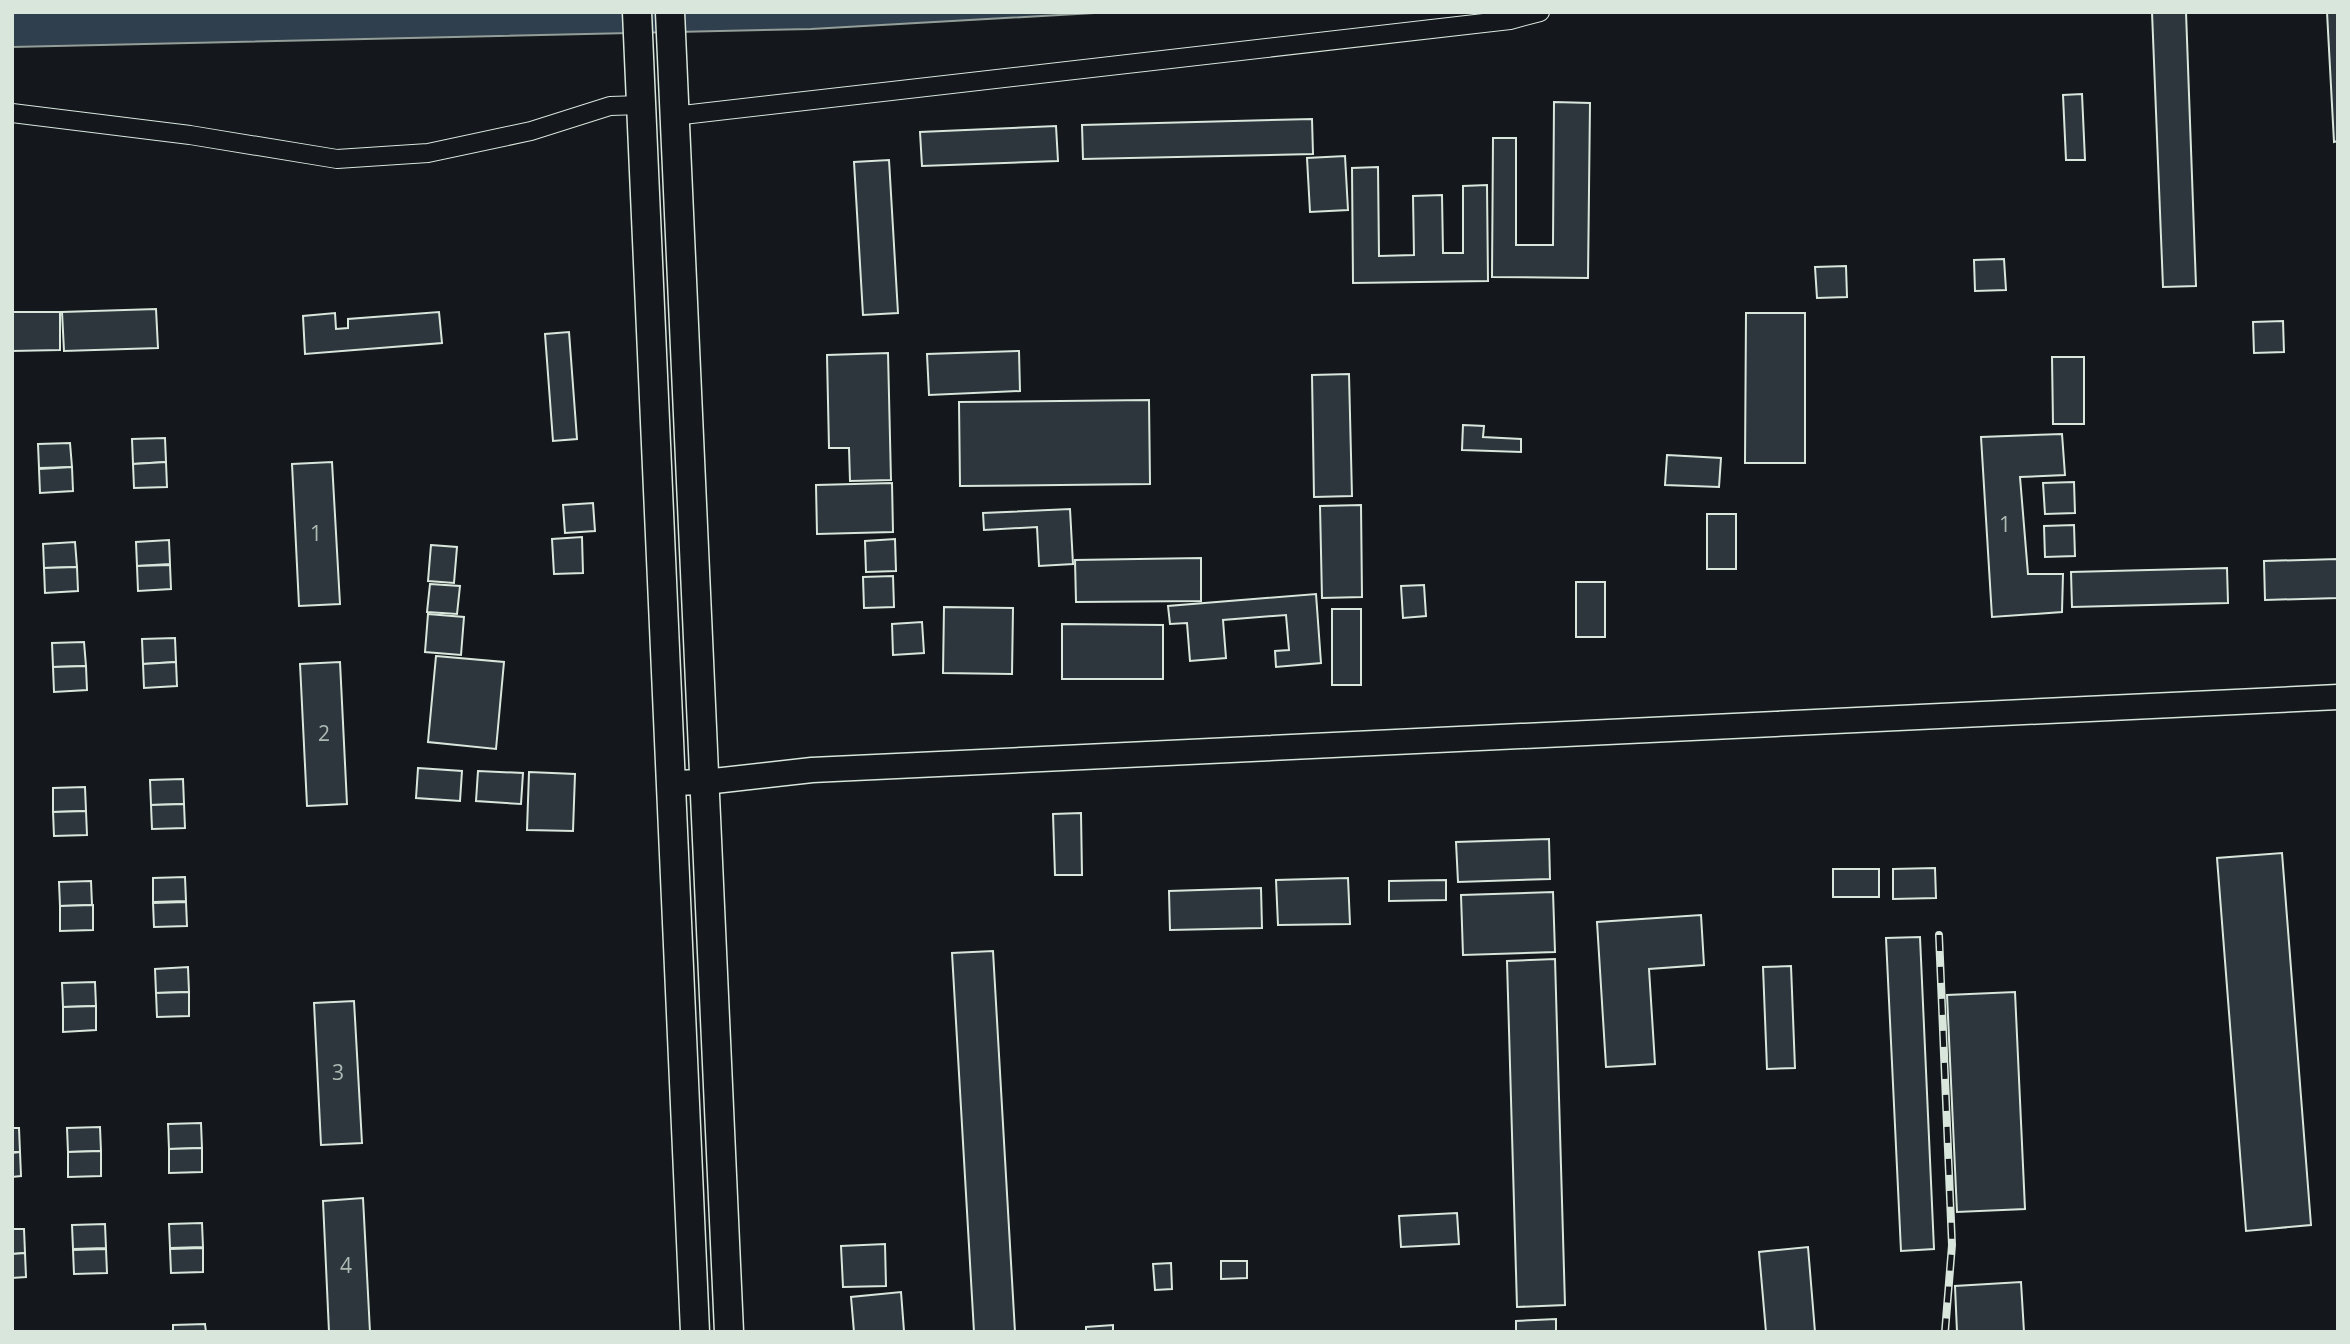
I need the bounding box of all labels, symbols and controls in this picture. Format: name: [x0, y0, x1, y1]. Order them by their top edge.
house number: 1: [1999, 510, 2011, 538]
house number: 1: [310, 519, 322, 547]
house number: 2: [318, 719, 330, 747]
house number: 3: [332, 1058, 344, 1086]
house number: 4: [340, 1251, 352, 1279]

